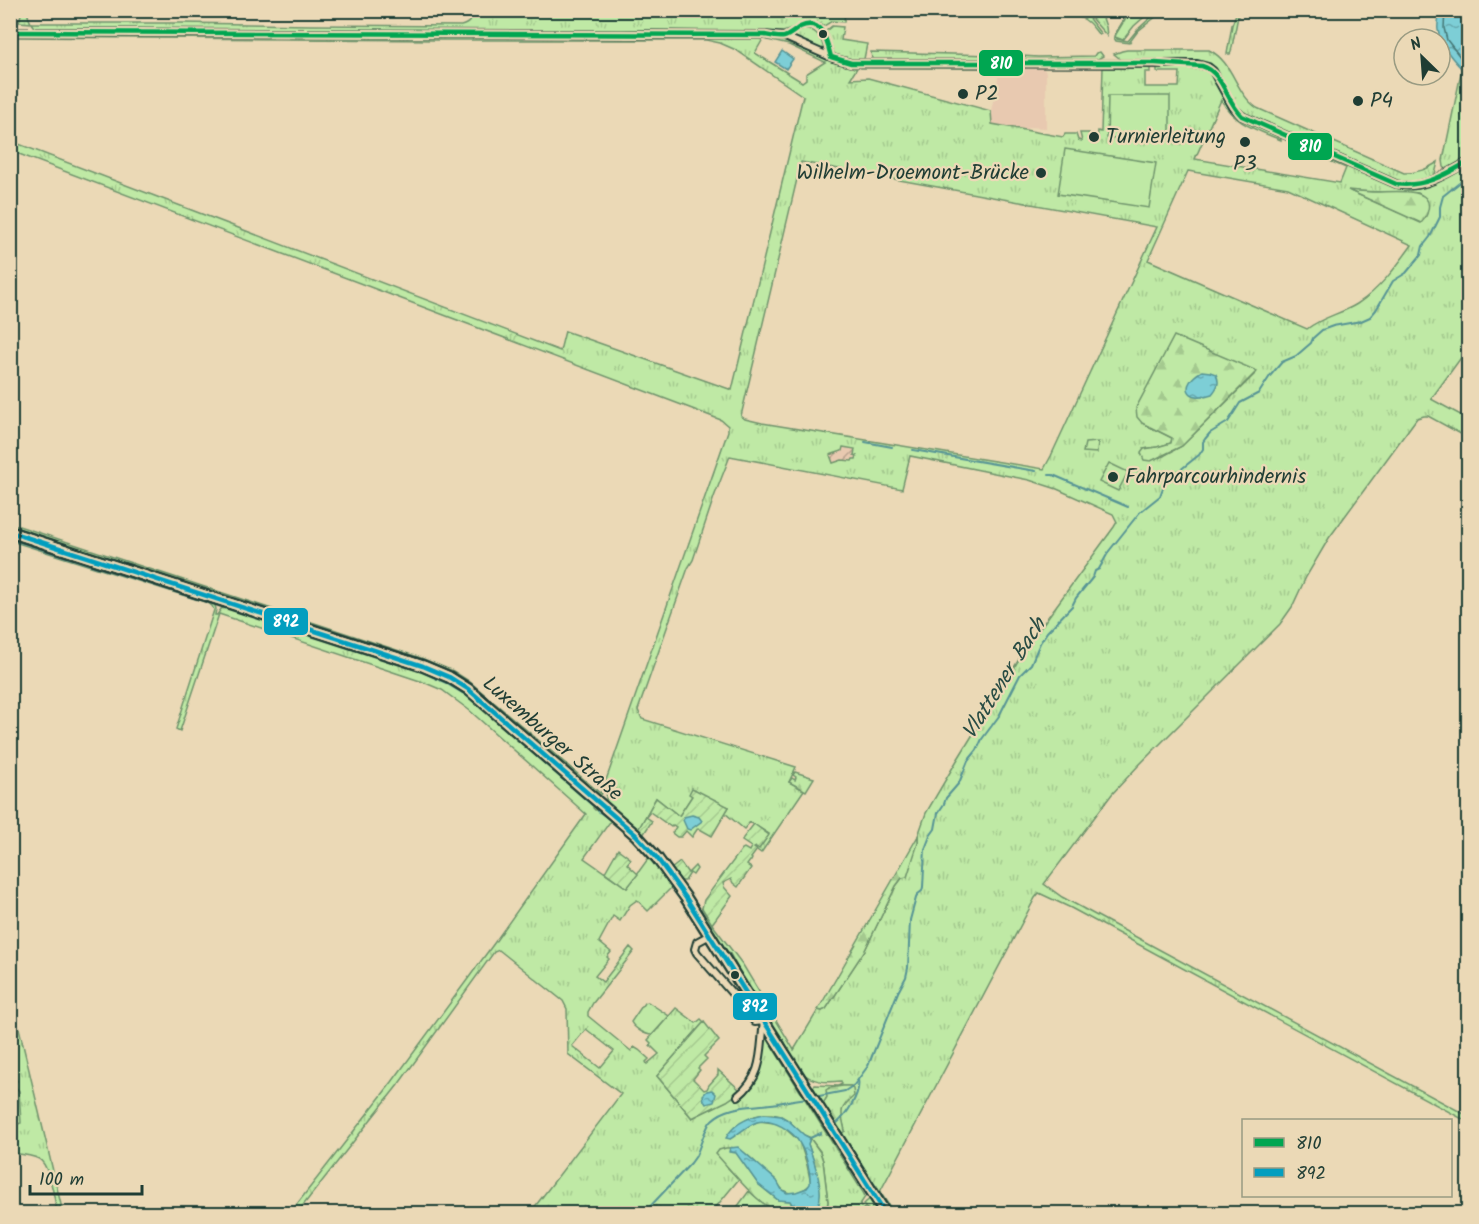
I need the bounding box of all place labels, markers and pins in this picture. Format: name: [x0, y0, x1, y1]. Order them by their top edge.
unlabelled marker: [817, 28, 829, 40]
place label: P2: [975, 78, 999, 111]
place label: P4: [1370, 85, 1393, 118]
marker: P2: [956, 87, 970, 101]
marker: P4: [1351, 94, 1365, 108]
place label: Turnierleitung: [1106, 121, 1226, 154]
marker: Turnierleitung: [1087, 130, 1101, 144]
marker: P3: [1238, 135, 1252, 149]
place label: P3: [1233, 148, 1257, 181]
place label: Wilhelm-Droemont-Brücke: [797, 157, 1030, 190]
marker: Wilhelm-Droemont-Brücke: [1034, 166, 1048, 180]
place label: Fahrparcourhindernis: [1125, 461, 1306, 494]
marker: Fahrparcourhindernis: [1106, 470, 1120, 484]
unlabelled marker: [729, 969, 741, 981]

